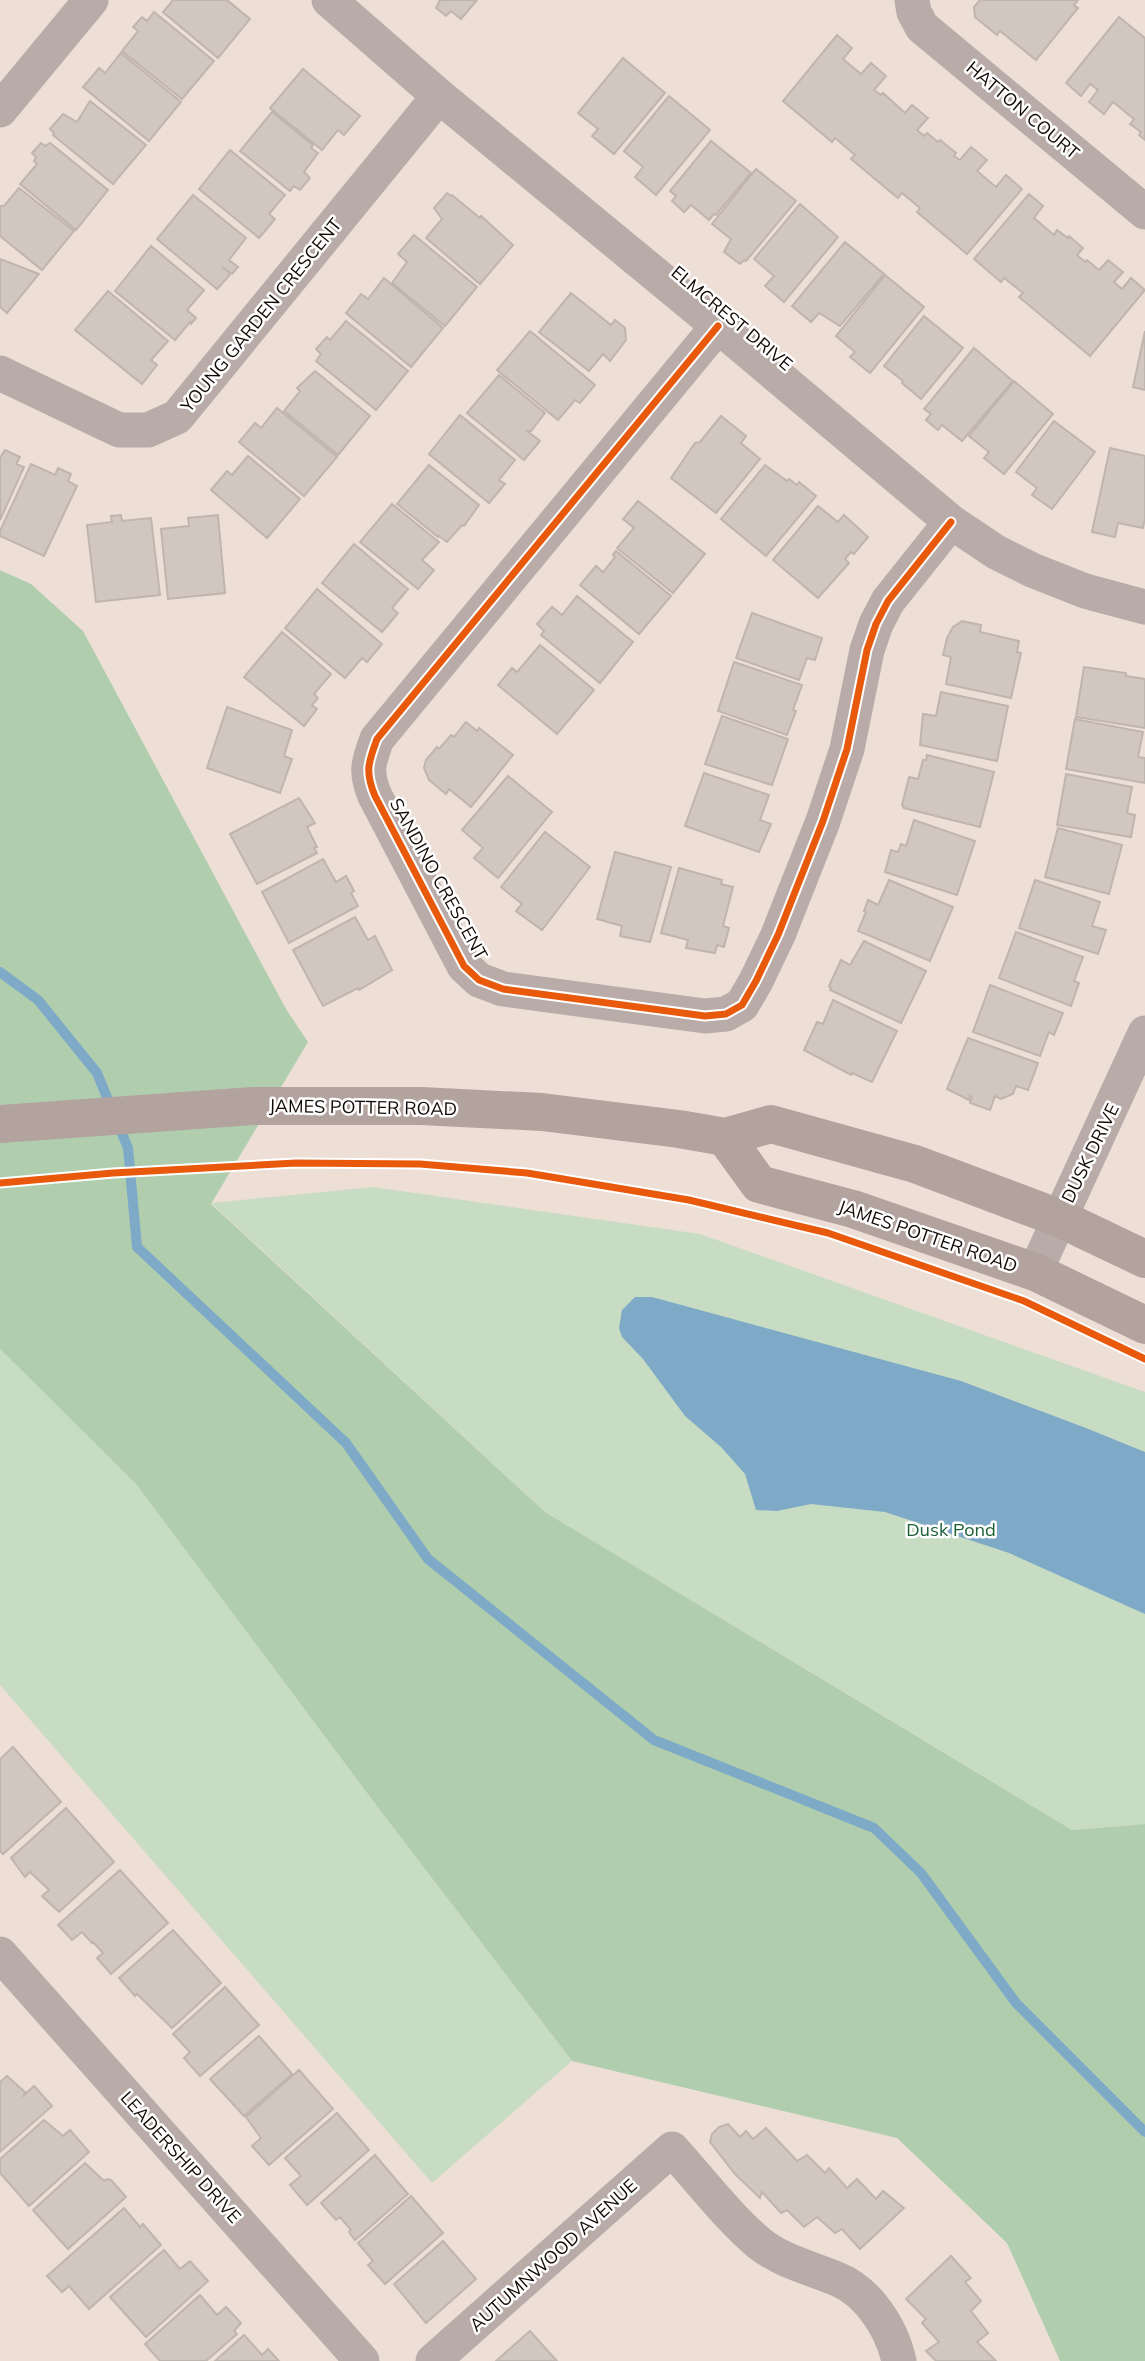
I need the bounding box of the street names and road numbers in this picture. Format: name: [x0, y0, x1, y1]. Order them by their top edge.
street label: HATTON COURT: [962, 56, 1084, 164]
street label: YOUNG GARDEN CRESCENT: [175, 213, 347, 417]
street label: ELMCREST DRIVE: [667, 261, 797, 375]
street label: SANDINO CRESCENT: [385, 794, 493, 964]
street label: JAMES POTTER ROAD: [269, 1094, 457, 1120]
street label: DUSK DRIVE: [1056, 1100, 1124, 1206]
street label: JAMES POTTER ROAD: [835, 1195, 1021, 1277]
street label: LEADERSHIP DRIVE: [116, 2086, 246, 2228]
street label: AUTUMNWOOD AVENUE: [465, 2174, 641, 2336]

